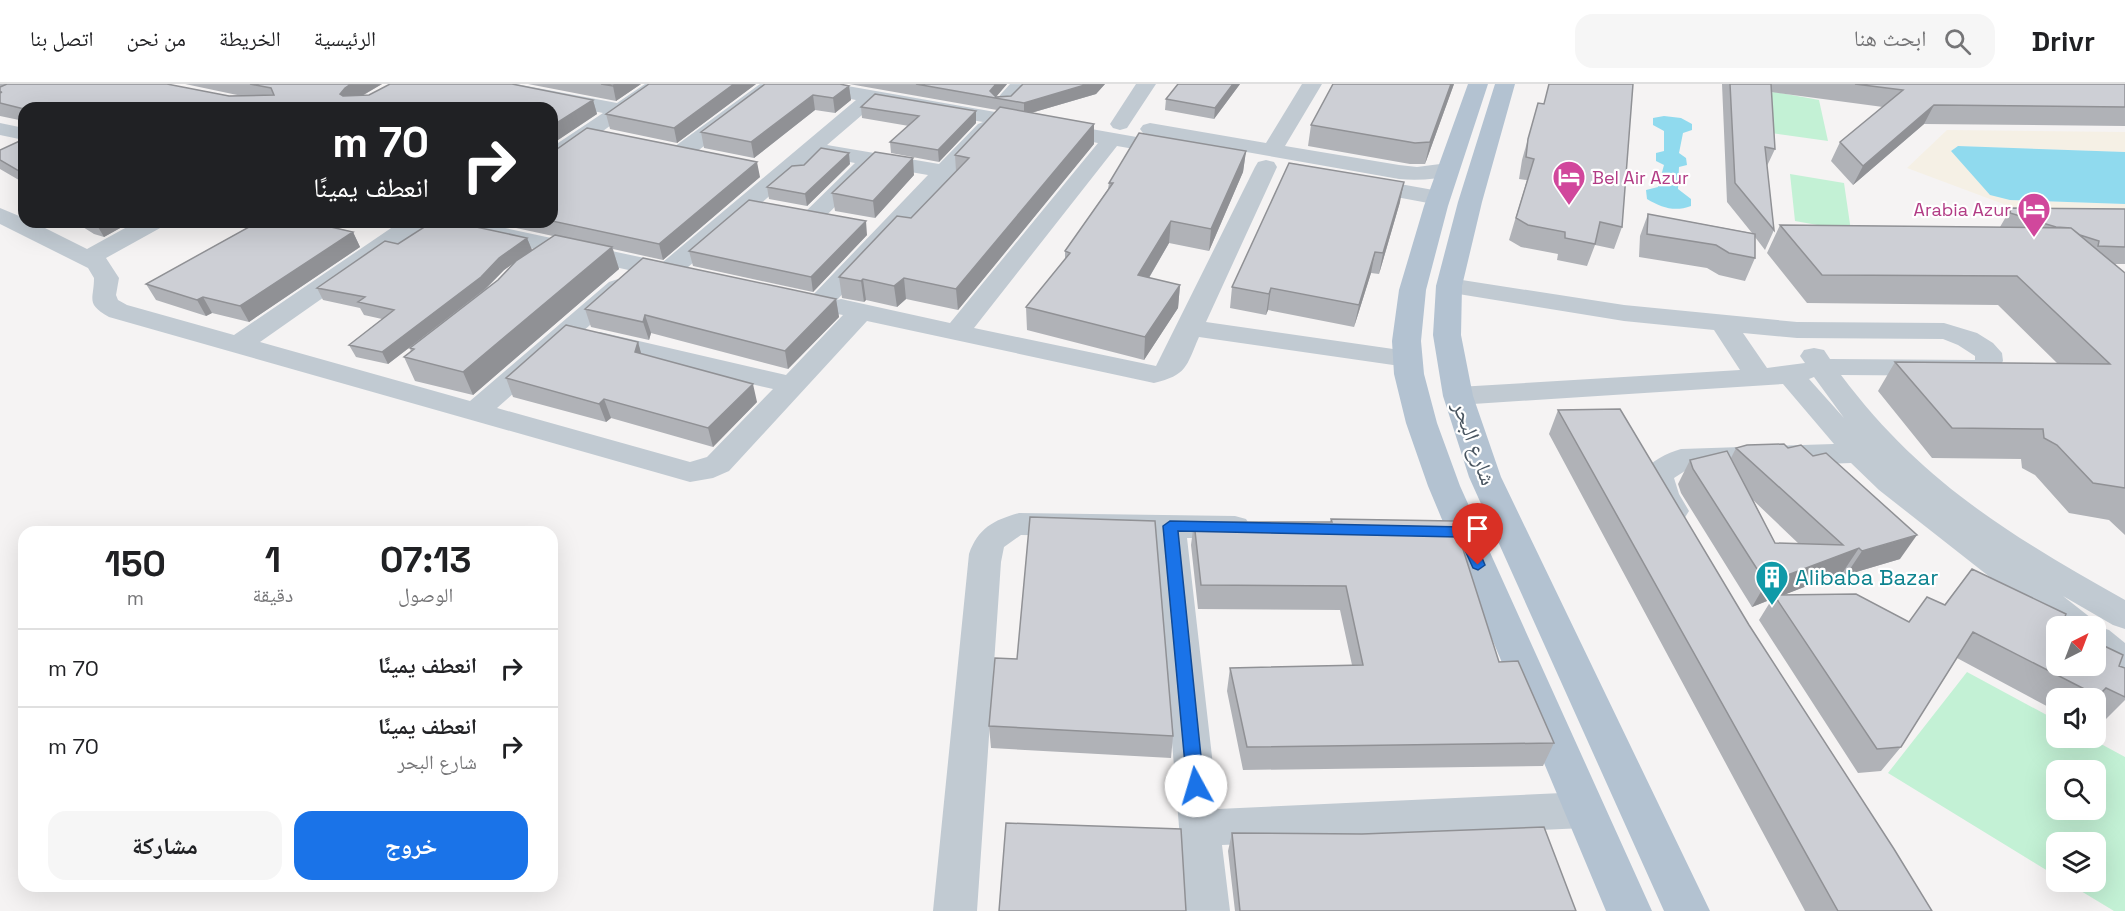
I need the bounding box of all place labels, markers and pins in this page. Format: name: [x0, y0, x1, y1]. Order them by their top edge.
hotel icon: Bel Air Azur: [1551, 159, 1587, 206]
place label: Bel Air Azur: [1592, 166, 1689, 189]
hotel icon: Arabia Azur: [2016, 191, 2052, 238]
place label: Arabia Azur: [1914, 198, 2011, 221]
pin: [1452, 503, 1503, 565]
building icon: Alibaba Bazar: [1754, 559, 1790, 606]
place label: Alibaba Bazar: [1795, 563, 1938, 591]

